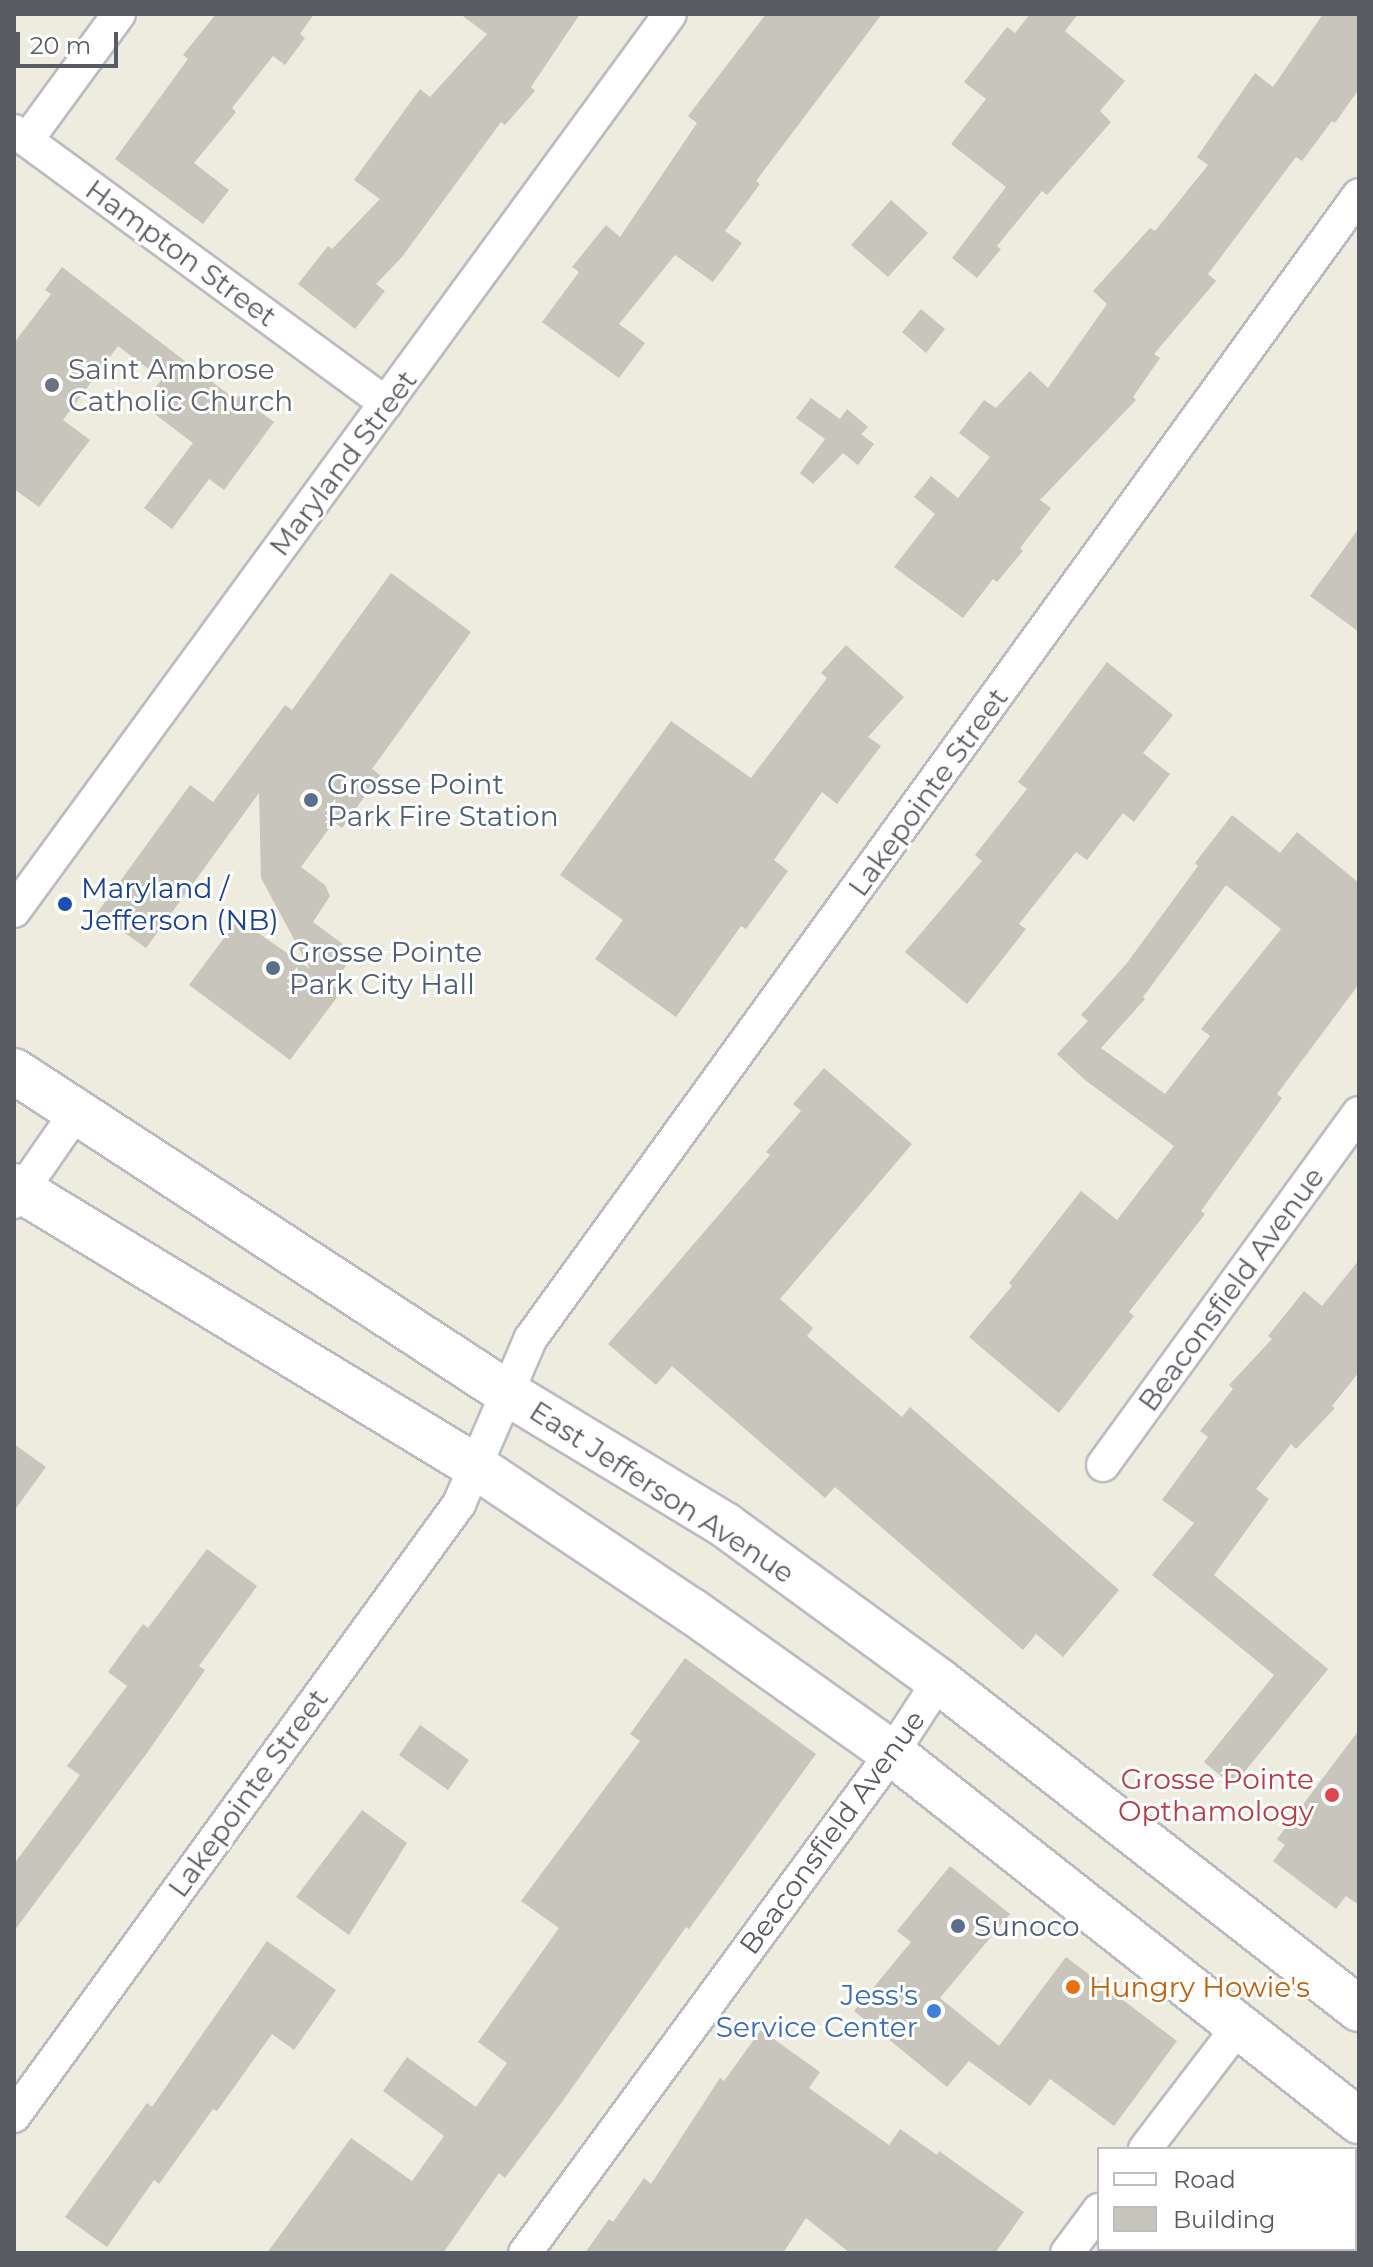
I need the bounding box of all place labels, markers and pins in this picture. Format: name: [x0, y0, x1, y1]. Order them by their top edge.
place label: Saint Ambrose Catholic Church: [68, 352, 293, 418]
marker: Saint Ambrose Catholic Church: [43, 376, 61, 394]
place label: Grosse Point Park Fire Station: [327, 767, 559, 833]
marker: Grosse Point Park Fire Station: [302, 791, 320, 809]
place label: Maryland / Jefferson (NB): [81, 871, 279, 937]
marker: Maryland / Jefferson (NB): [56, 895, 74, 913]
place label: Grosse Pointe Park City Hall: [289, 935, 482, 1001]
marker: Grosse Pointe Park City Hall: [264, 959, 282, 977]
place label: Grosse Pointe Opthamology: [1118, 1762, 1314, 1828]
marker: Grosse Pointe Opthamology: [1321, 1784, 1343, 1806]
place label: Sunoco: [974, 1909, 1080, 1943]
marker: Sunoco: [949, 1917, 967, 1935]
place label: Hungry Howie's: [1089, 1970, 1310, 2004]
place label: Jess's Service Center: [716, 1978, 918, 2044]
marker: Hungry Howie's: [1064, 1978, 1082, 1996]
marker: Jess's Service Center: [925, 2002, 943, 2020]

